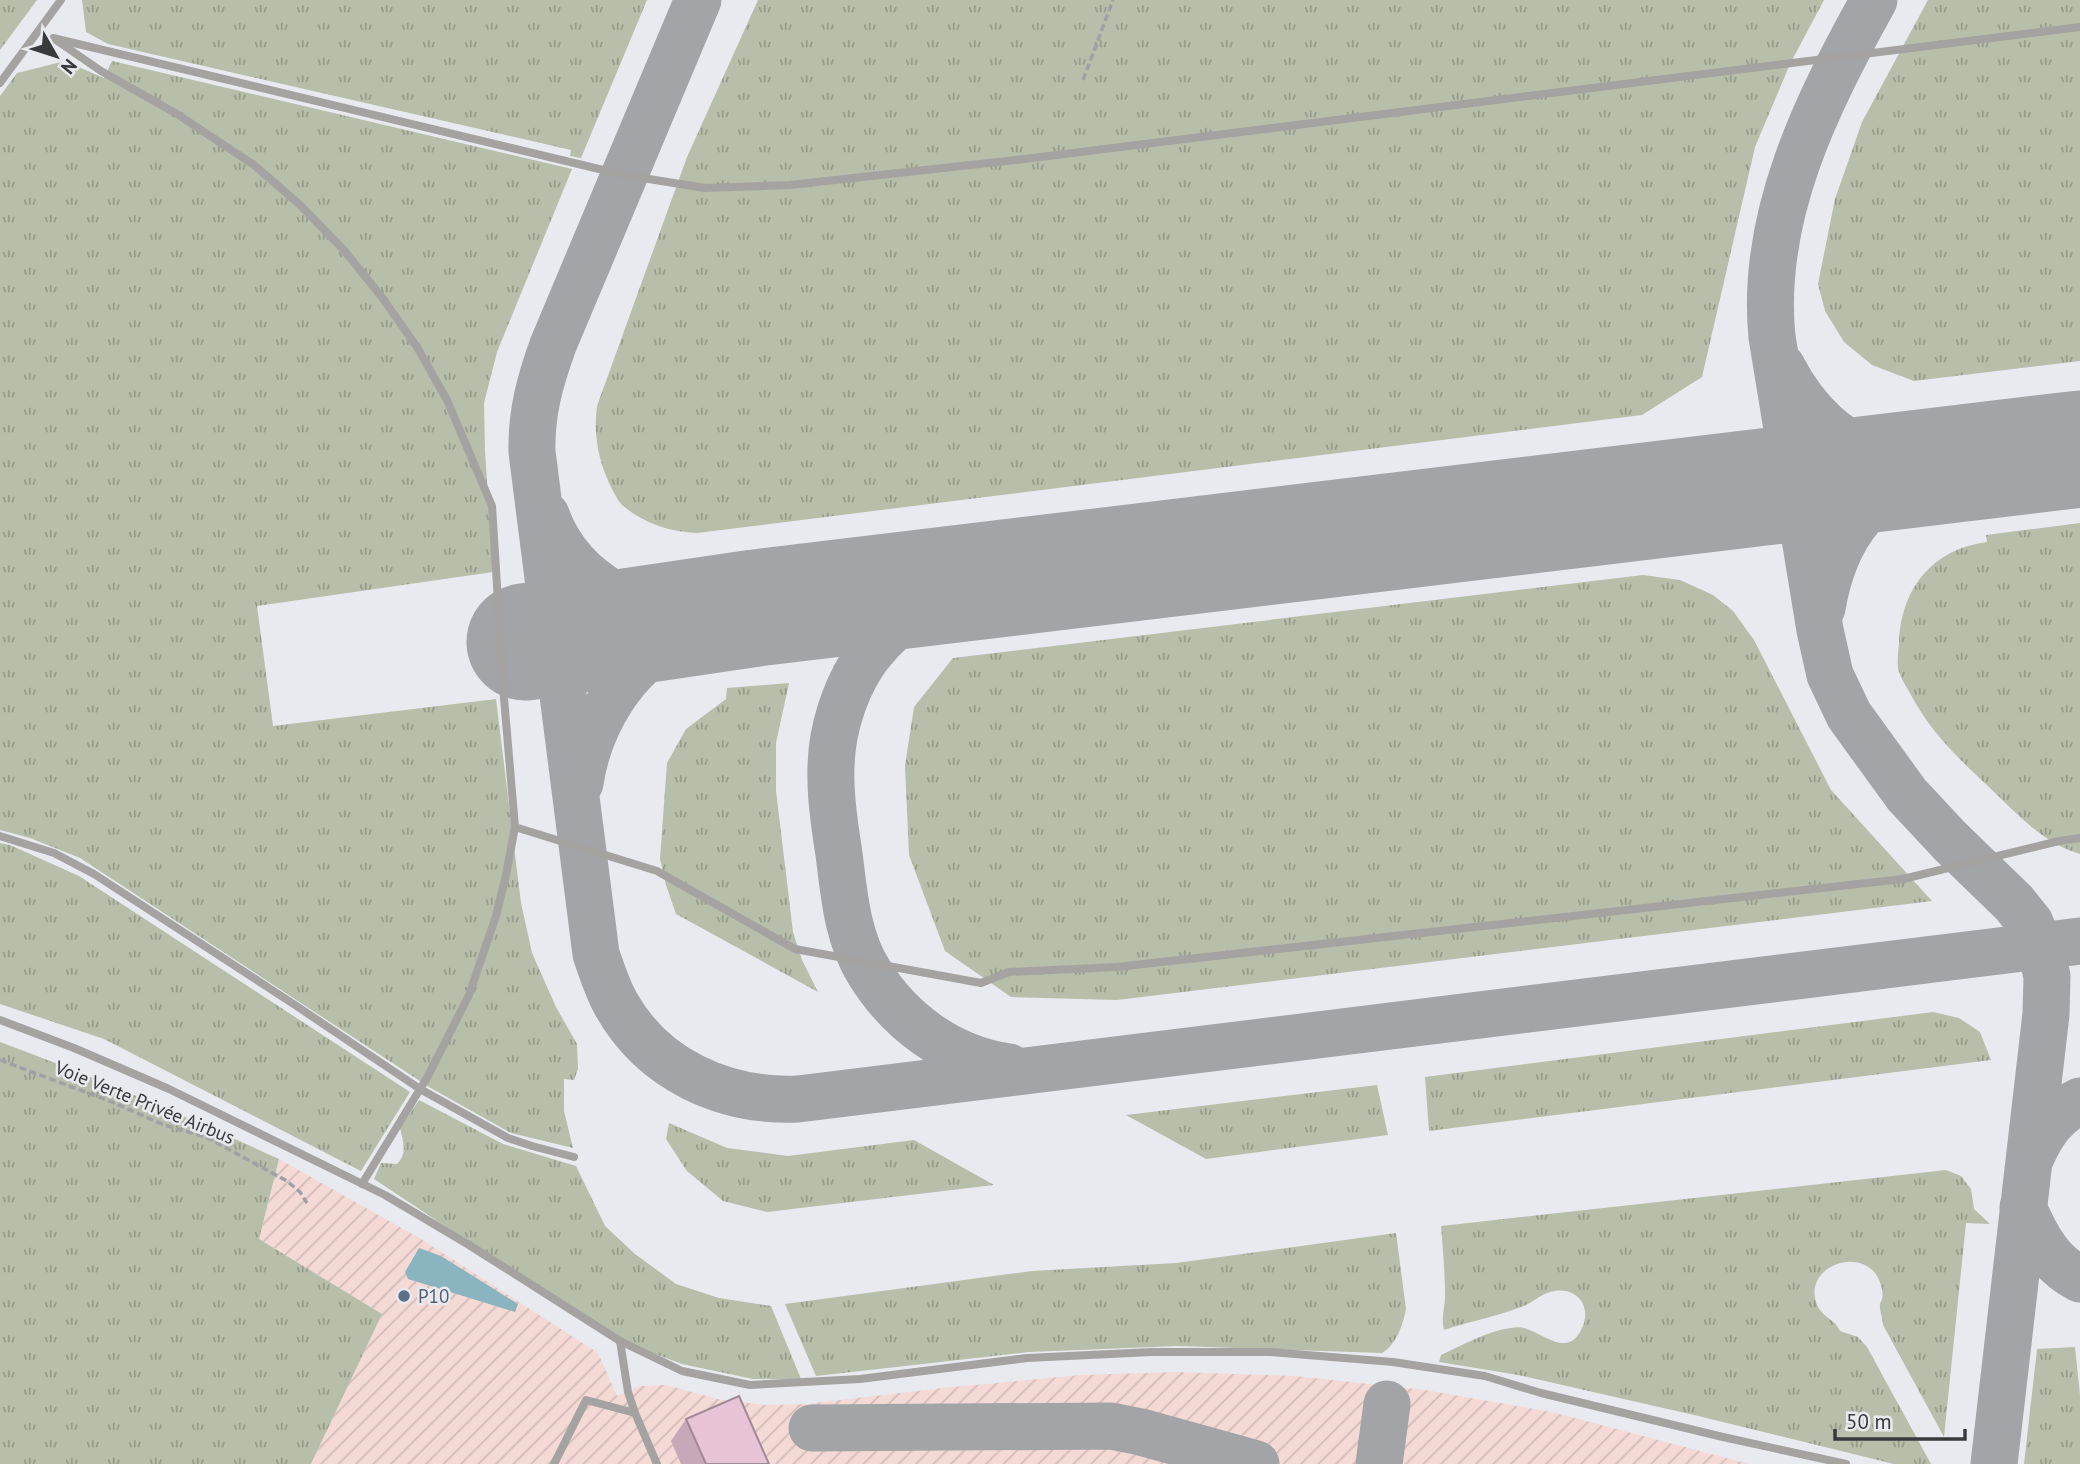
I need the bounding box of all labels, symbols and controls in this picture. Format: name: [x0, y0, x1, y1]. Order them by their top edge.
north arrow: [21, 21, 91, 91]
text: N: [56, 54, 82, 79]
street label: Voie Verte Privée Airbus: [51, 1055, 238, 1149]
place label: P10: [418, 1284, 449, 1308]
marker: P10: [396, 1288, 412, 1304]
scale bar: [1835, 1398, 1965, 1442]
text: 50 m: [1846, 1408, 1892, 1435]

